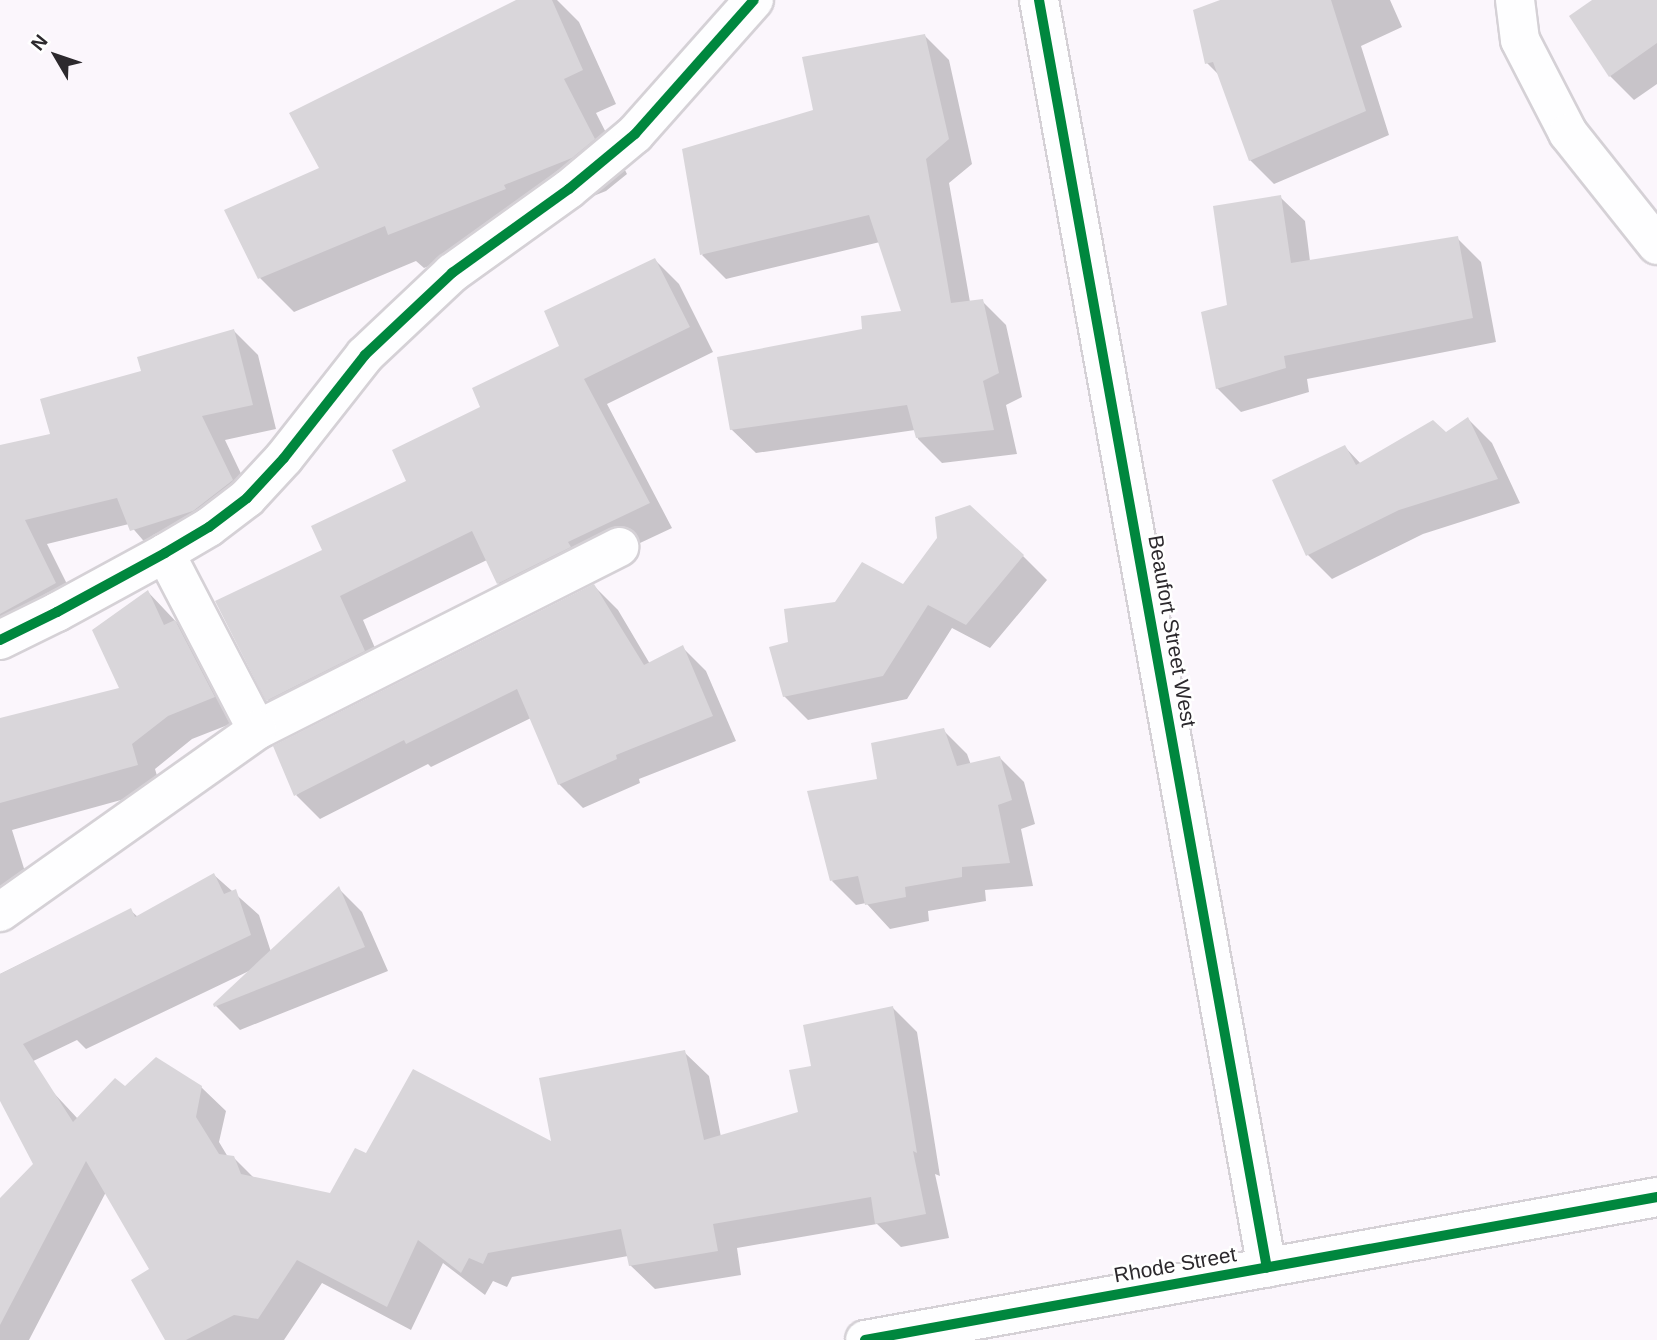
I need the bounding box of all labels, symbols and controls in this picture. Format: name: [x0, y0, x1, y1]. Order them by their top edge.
north arrow: [21, 21, 91, 91]
text: N: [27, 31, 52, 54]
street label: Beaufort Street West: [1143, 533, 1201, 729]
street label: Rhode Street: [1112, 1242, 1238, 1288]

